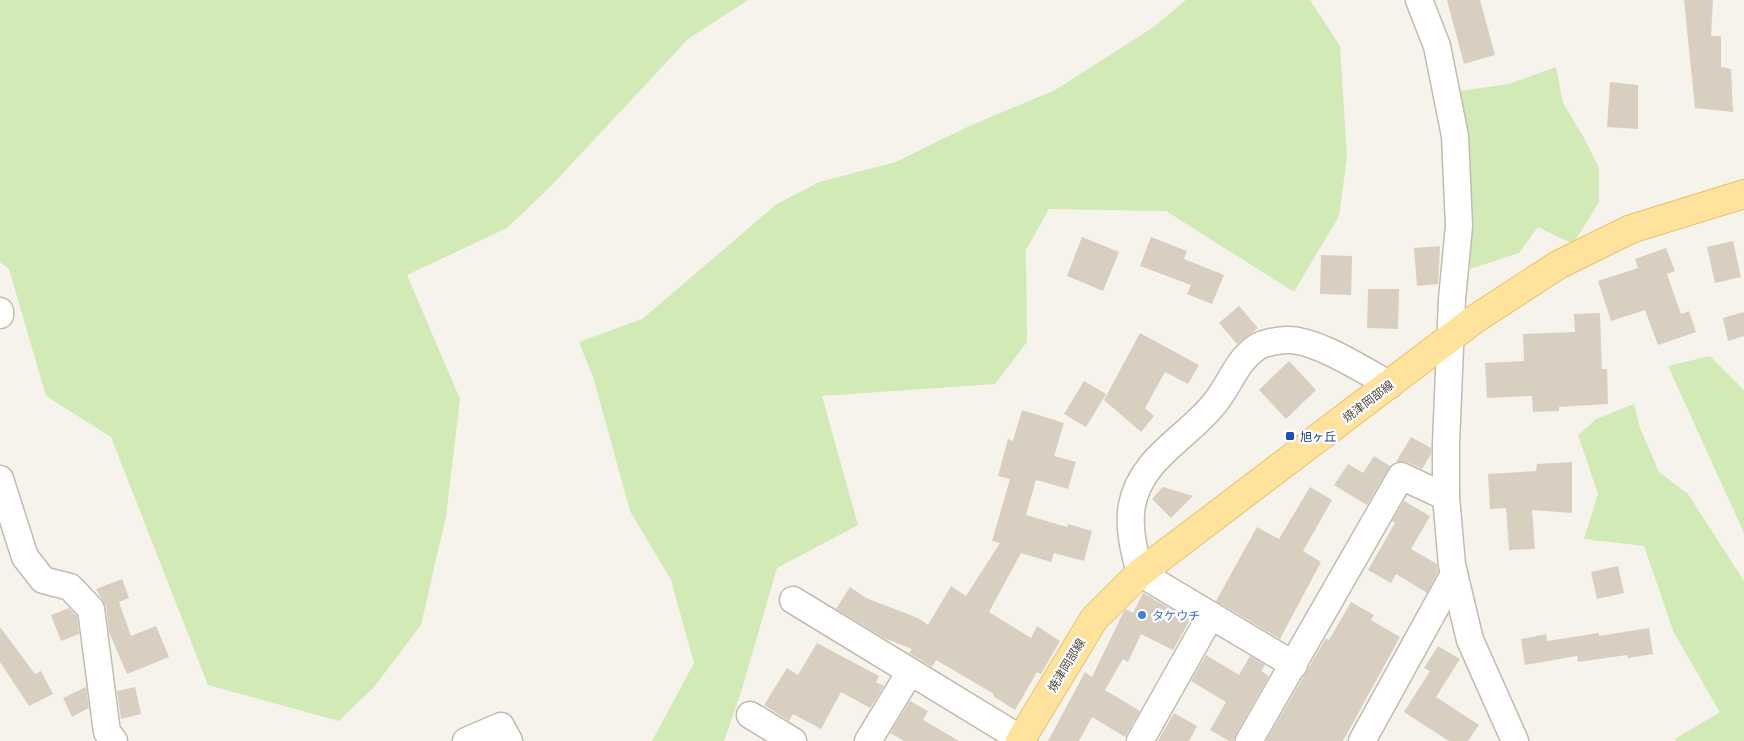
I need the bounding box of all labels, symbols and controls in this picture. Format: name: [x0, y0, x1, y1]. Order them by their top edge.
street label: 焼津岡部線: [1340, 377, 1396, 425]
place label: 旭ヶ丘: [1300, 429, 1336, 444]
marker: 旭ヶ丘: [1284, 430, 1296, 442]
place label: タケウチ: [1152, 608, 1200, 623]
marker: タケウチ: [1136, 609, 1148, 621]
street label: 焼津岡部線: [1044, 635, 1088, 695]

